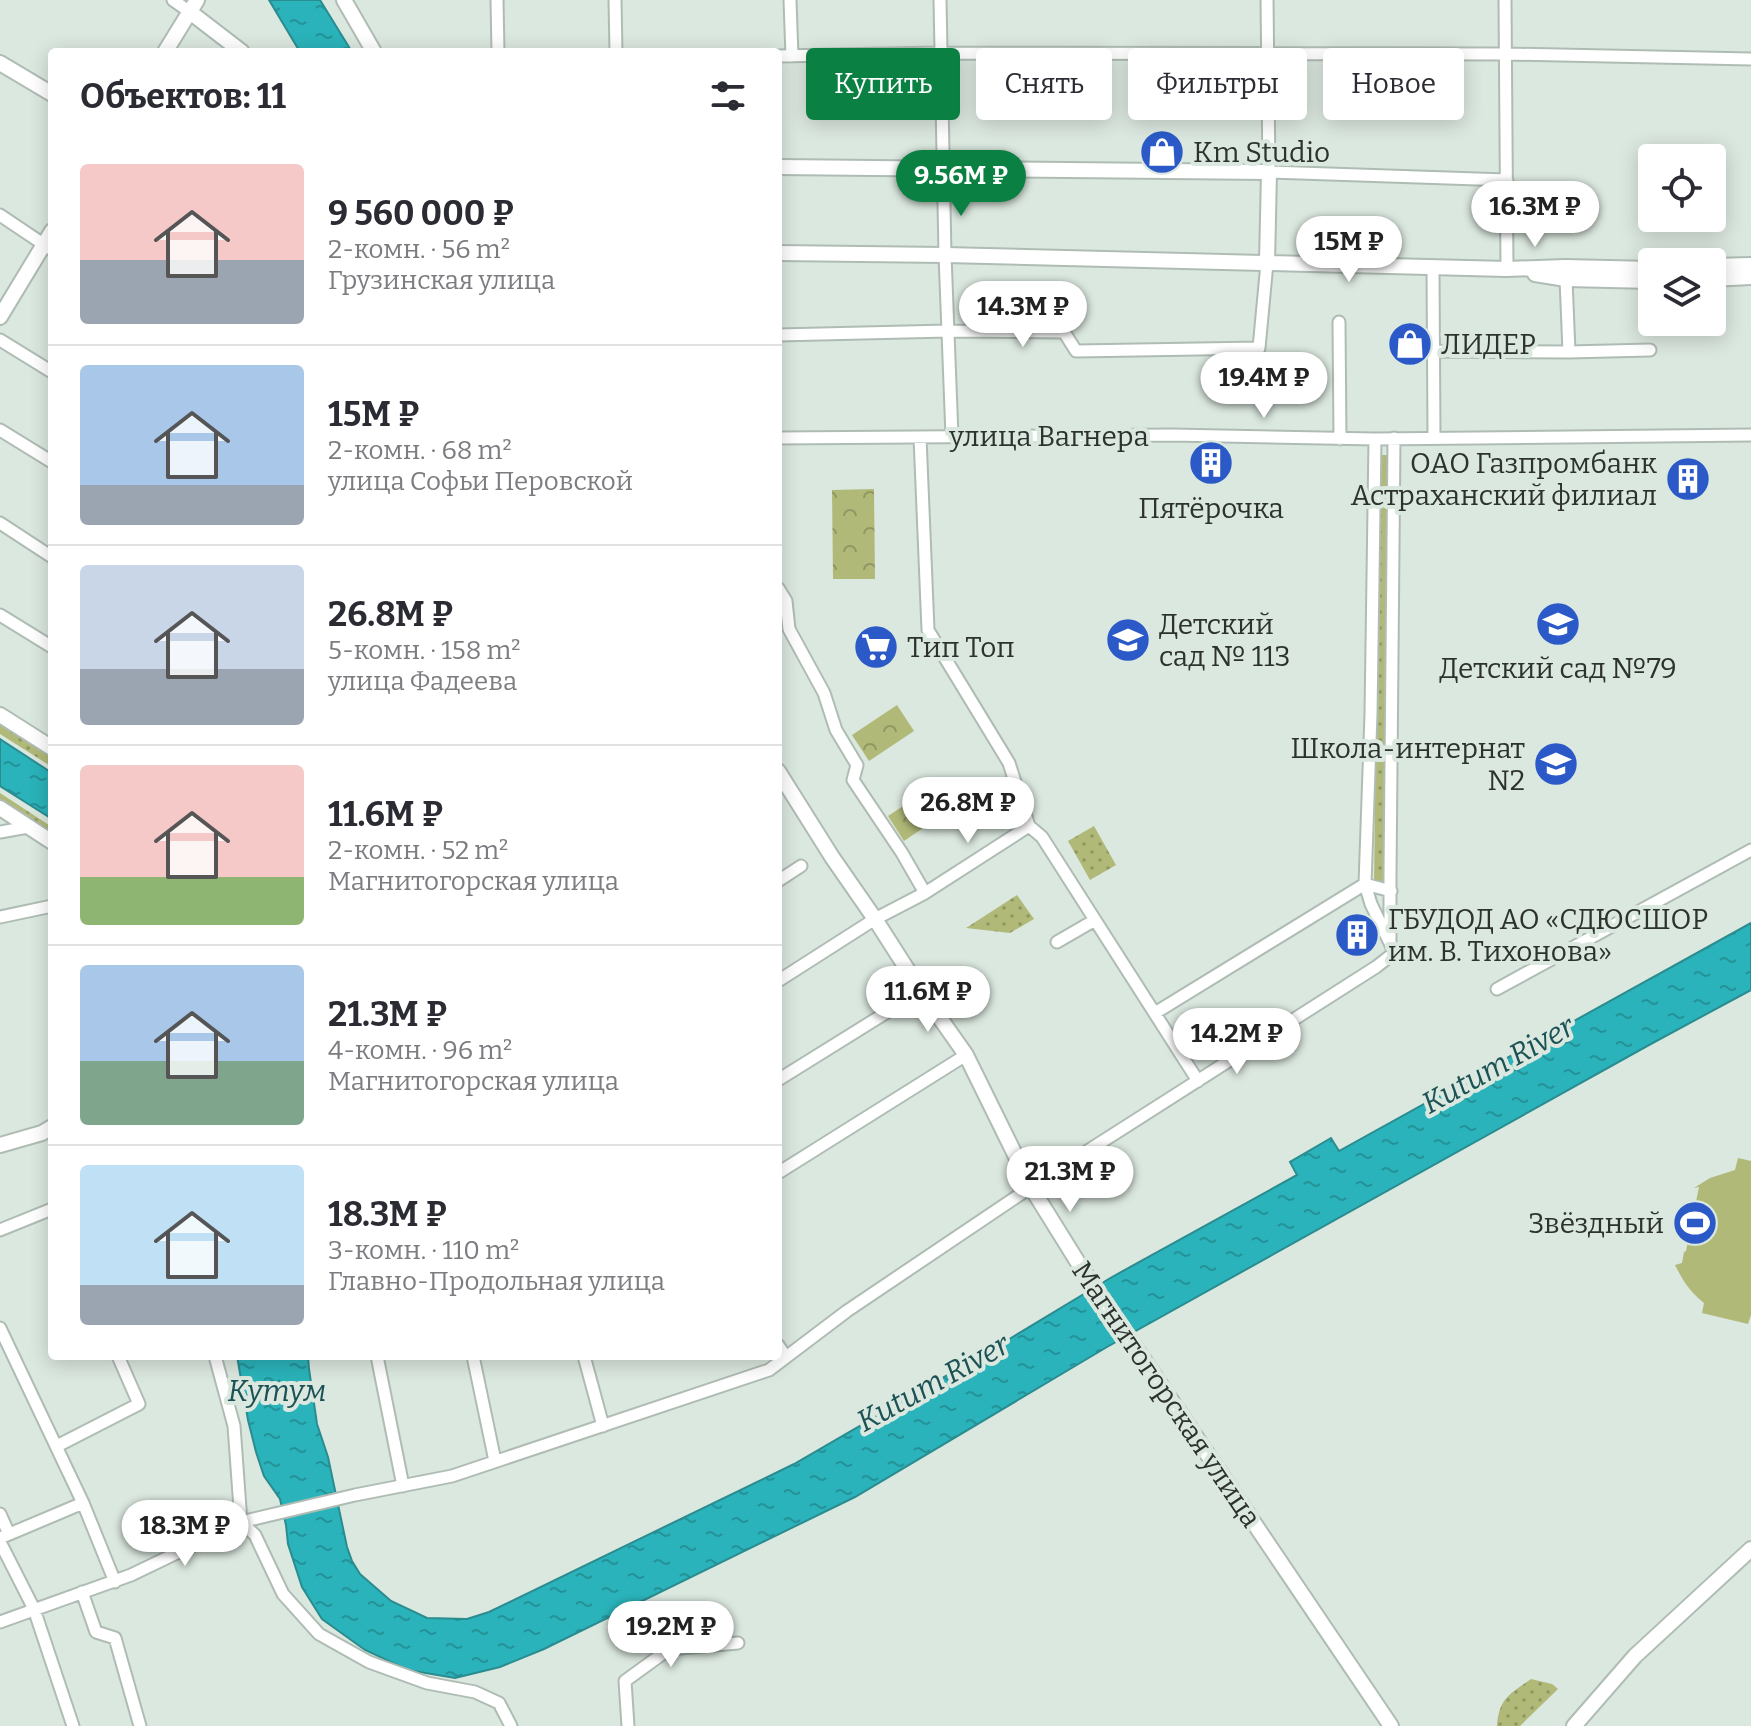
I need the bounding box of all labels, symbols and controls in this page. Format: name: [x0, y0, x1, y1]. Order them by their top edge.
chip: Купить: [806, 48, 960, 120]
chip: Снять: [976, 48, 1112, 120]
chip: Фильтры: [1128, 48, 1307, 120]
chip: Новое: [1323, 48, 1464, 120]
icon: filters: [706, 74, 750, 118]
text: Объектов: 11: [80, 76, 286, 117]
shop icon: Кm Studio: [1138, 128, 1186, 176]
place label: Кm Studio: [1193, 136, 1330, 169]
map controls: [1638, 144, 1726, 336]
button: locate: [1638, 144, 1726, 232]
pin: 9.56M ₽: [887, 150, 1035, 218]
text: 9.56M ₽: [914, 160, 1008, 191]
pin: 16.3M ₽: [1461, 181, 1609, 249]
text: 16.3M ₽: [1489, 191, 1581, 222]
text: 9 560 000 ₽: [328, 193, 514, 234]
icon: home: [144, 196, 240, 292]
pin: 15M ₽: [1293, 216, 1405, 284]
text: 15M ₽: [1314, 226, 1384, 257]
text: 2-комн. · 56 m²: [328, 234, 510, 265]
button: layers: [1638, 248, 1726, 336]
text: Грузинская улица: [328, 265, 555, 296]
pin: 14.3M ₽: [949, 281, 1097, 349]
text: 14.3M ₽: [977, 291, 1069, 322]
shop icon: ЛИДЕР: [1386, 320, 1434, 368]
place label: ЛИДЕР: [1441, 328, 1536, 361]
pin: 19.4M ₽: [1190, 352, 1338, 420]
text: 19.4M ₽: [1218, 362, 1310, 393]
text: 15M ₽: [328, 394, 419, 435]
icon: home: [144, 397, 240, 493]
street label: улица Вагнера: [948, 420, 1149, 453]
text: 2-комн. · 68 m²: [328, 435, 512, 466]
building icon: Пятёрочка: [1187, 439, 1235, 487]
place label: ОАО Газпромбанк Астраханский филиал: [1351, 447, 1658, 512]
building icon: ОАО Газпромбанк Астраханский филиал: [1664, 455, 1712, 503]
text: улица Софьи Перовской: [328, 466, 633, 497]
place label: Пятёрочка: [1138, 492, 1284, 525]
text: 26.8M ₽: [328, 594, 453, 635]
icon: home: [144, 597, 240, 693]
school or university icon: Детский сад №79: [1534, 600, 1582, 648]
place label: Детский сад № 113: [1159, 608, 1290, 673]
school or university icon: Детский сад № 113: [1104, 616, 1152, 664]
supermarket icon: Тип Топ: [852, 623, 900, 671]
place label: Тип Топ: [907, 631, 1015, 664]
text: 5-комн. · 158 m²: [328, 635, 521, 666]
place label: Детский сад №79: [1439, 652, 1677, 685]
text: улица Фадеева: [328, 666, 517, 697]
place label: Школа-интернат N2: [1291, 732, 1525, 797]
school or university icon: Школа-интернат N2: [1532, 740, 1580, 788]
pin: 26.8M ₽: [894, 777, 1042, 845]
text: 26.8M ₽: [920, 787, 1016, 818]
text: 11.6M ₽: [328, 794, 443, 835]
icon: home: [144, 797, 240, 893]
text: 2-комн. · 52 m²: [328, 835, 508, 866]
text: Магнитогорская улица: [328, 866, 619, 897]
place label: ГБУДОД АО «СДЮСШОР им. В. Тихонова»: [1388, 903, 1708, 968]
building icon: ГБУДОД АО «СДЮСШОР им. В. Тихонова»: [1333, 911, 1381, 959]
pin: 11.6M ₽: [854, 966, 1002, 1034]
text: 11.6M ₽: [884, 976, 972, 1007]
text: 21.3M ₽: [328, 994, 447, 1035]
icon: home: [144, 997, 240, 1093]
pin: 14.2M ₽: [1163, 1008, 1311, 1076]
water label: Kutum River: [1416, 1008, 1582, 1122]
text: 14.2M ₽: [1191, 1018, 1283, 1049]
text: 4-комн. · 96 m²: [328, 1035, 512, 1066]
text: Магнитогорская улица: [328, 1066, 619, 1097]
pin: 21.3M ₽: [996, 1146, 1144, 1214]
text: 21.3M ₽: [1025, 1156, 1115, 1187]
text: 18.3M ₽: [328, 1194, 447, 1235]
icon: home: [144, 1197, 240, 1293]
sports icon: Звёздный: [1671, 1199, 1719, 1247]
place label: Звёздный: [1528, 1207, 1664, 1240]
text: 3-комн. · 110 m²: [328, 1235, 519, 1266]
street label: Магнитогорская улица: [1065, 1255, 1268, 1533]
text: Главно-Продольная улица: [328, 1266, 665, 1297]
water label: Kutum River: [851, 1326, 1017, 1440]
water label: Кутум: [227, 1373, 327, 1409]
pin: 18.3M ₽: [111, 1500, 259, 1568]
text: 18.3M ₽: [140, 1510, 230, 1541]
pin: 19.2M ₽: [597, 1601, 745, 1669]
text: 19.2M ₽: [626, 1611, 716, 1642]

